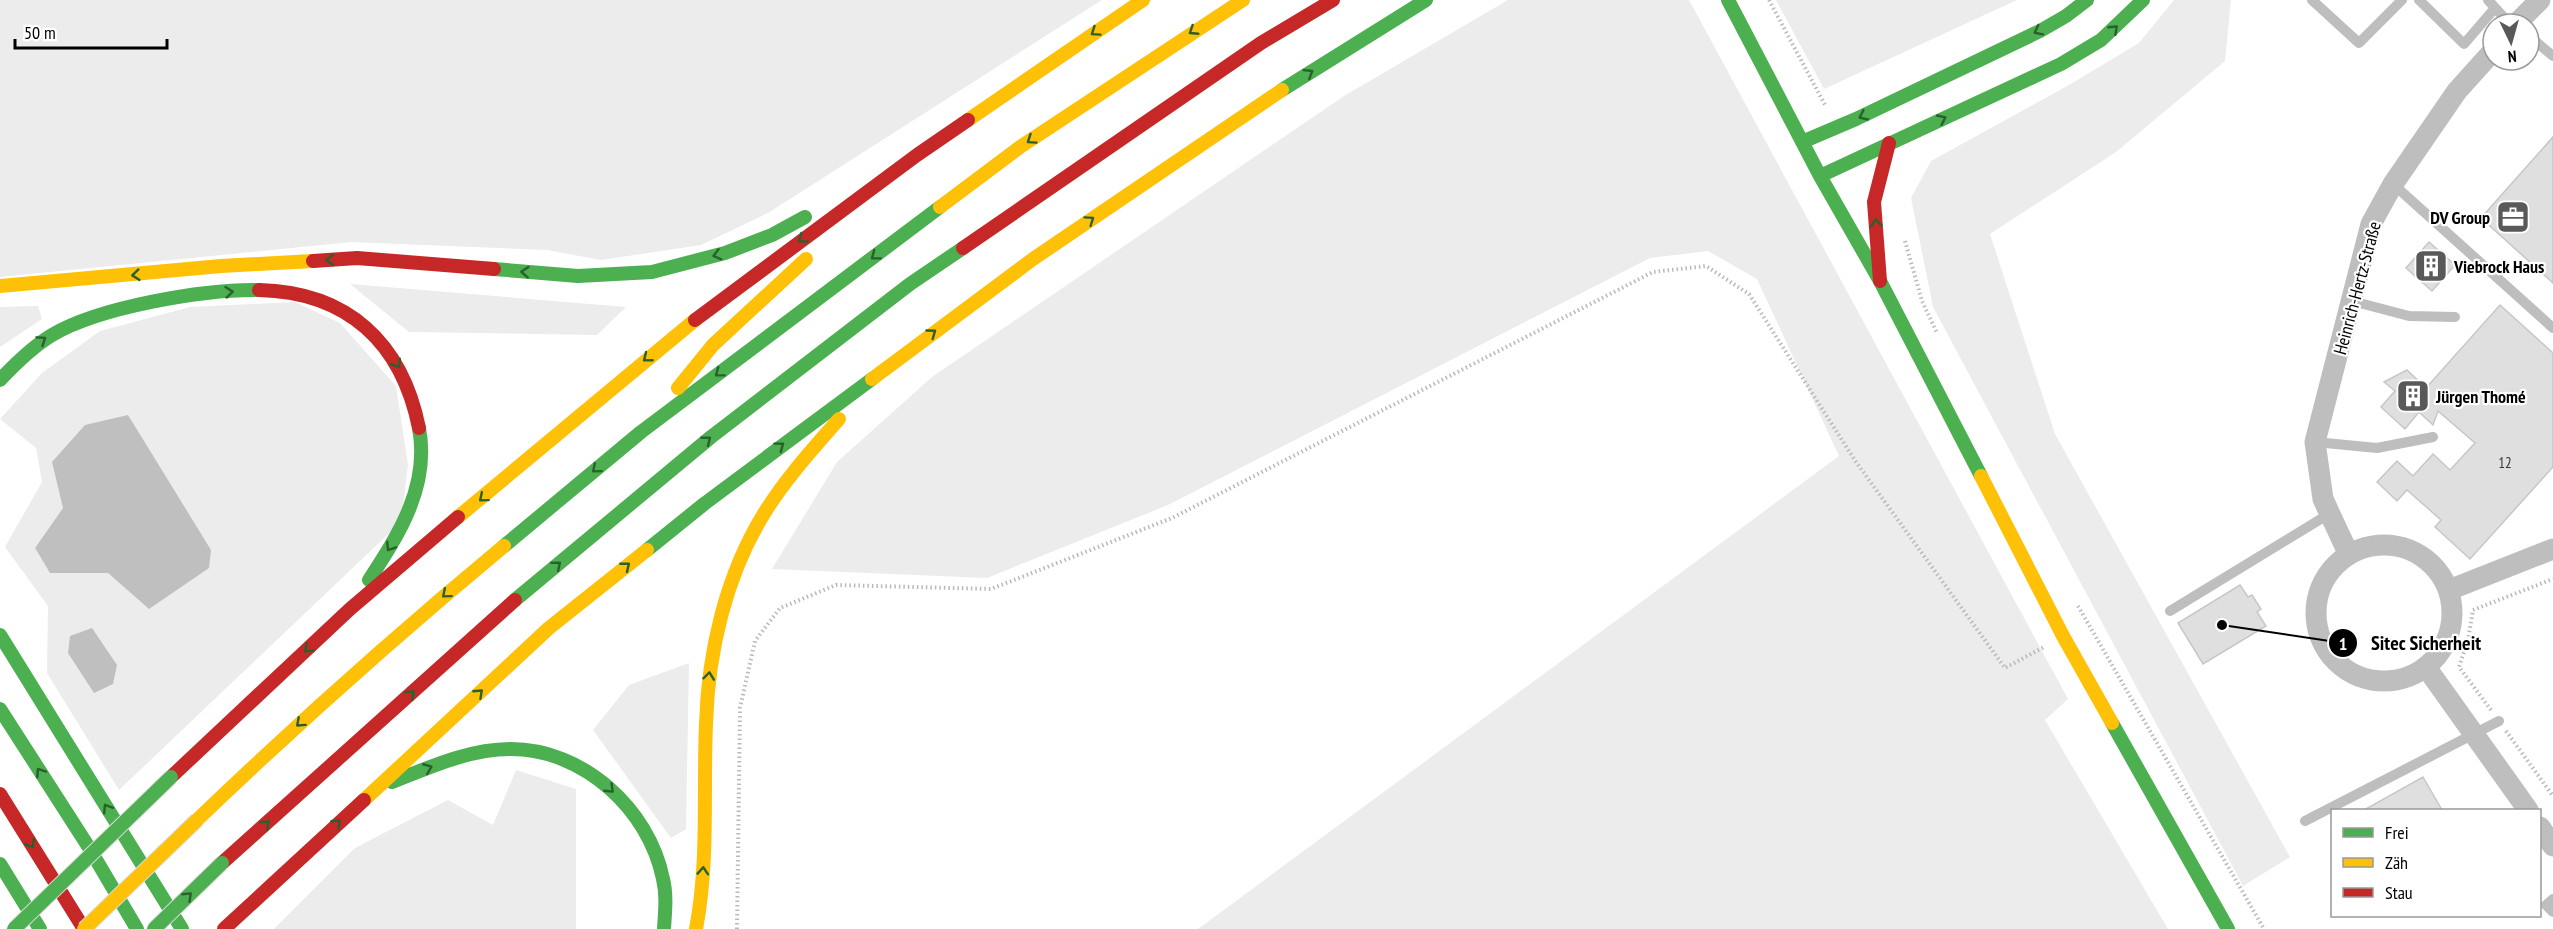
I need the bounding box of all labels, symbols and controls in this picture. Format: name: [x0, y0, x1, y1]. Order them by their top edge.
scale bar: [15, 12, 166, 50]
north arrow: [2481, 12, 2541, 72]
text: 50 m: [24, 21, 56, 44]
one-way arrow: [1189, 24, 1199, 36]
one-way arrow: [2034, 24, 2045, 36]
one-way arrow: [1090, 25, 1101, 36]
one-way arrow: [2107, 25, 2118, 36]
text: N: [2507, 47, 2517, 67]
one-way arrow: [1302, 69, 1313, 80]
one-way arrow: [1858, 108, 1869, 120]
one-way arrow: [1935, 114, 1946, 126]
one-way arrow: [1027, 133, 1038, 144]
office icon: DV Group: [2495, 199, 2531, 235]
place label: DV Group: [2430, 206, 2490, 229]
one-way arrow: [1084, 216, 1095, 227]
one-way arrow: [1869, 218, 1882, 227]
street label: Heinrich-Hertz-Straße: [2328, 219, 2386, 357]
one-way arrow: [798, 232, 809, 243]
one-way arrow: [712, 247, 722, 260]
building icon: Viebrock Haus: [2413, 248, 2449, 284]
one-way arrow: [870, 249, 881, 260]
one-way arrow: [326, 253, 335, 266]
place label: Viebrock Haus: [2453, 255, 2544, 278]
one-way arrow: [520, 266, 529, 279]
one-way arrow: [132, 268, 141, 281]
one-way arrow: [225, 286, 234, 299]
one-way arrow: [925, 329, 936, 340]
one-way arrow: [36, 336, 47, 347]
one-way arrow: [643, 351, 654, 362]
one-way arrow: [390, 358, 401, 369]
one-way arrow: [714, 366, 725, 377]
building icon: Jürgen Thomé: [2395, 378, 2431, 414]
place label: Jürgen Thomé: [2435, 385, 2526, 408]
one-way arrow: [700, 436, 711, 447]
one-way arrow: [774, 442, 785, 453]
house number: 12: [2498, 453, 2512, 472]
one-way arrow: [592, 462, 603, 473]
one-way arrow: [479, 491, 490, 502]
one-way arrow: [387, 541, 398, 552]
one-way arrow: [550, 561, 561, 572]
one-way arrow: [620, 562, 631, 573]
one-way arrow: [442, 587, 453, 598]
callout: Sitec Sicherheit: [2328, 624, 2493, 662]
text: Sitec Sicherheit: [2371, 630, 2481, 656]
text: 1: [2339, 632, 2347, 655]
one-way arrow: [304, 642, 314, 653]
one-way arrow: [702, 672, 715, 681]
one-way arrow: [472, 689, 482, 700]
one-way arrow: [404, 690, 415, 701]
one-way arrow: [296, 716, 307, 727]
one-way arrow: [422, 763, 433, 775]
one-way arrow: [36, 768, 47, 779]
one-way arrow: [604, 782, 614, 793]
one-way arrow: [102, 804, 114, 814]
legend: [2331, 809, 2541, 917]
one-way arrow: [331, 819, 341, 830]
one-way arrow: [259, 820, 270, 831]
text: Frei: [2385, 821, 2409, 844]
one-way arrow: [24, 837, 35, 848]
text: Zäh: [2385, 851, 2408, 874]
one-way arrow: [697, 867, 710, 876]
text: Stau: [2385, 881, 2413, 904]
one-way arrow: [182, 892, 192, 903]

